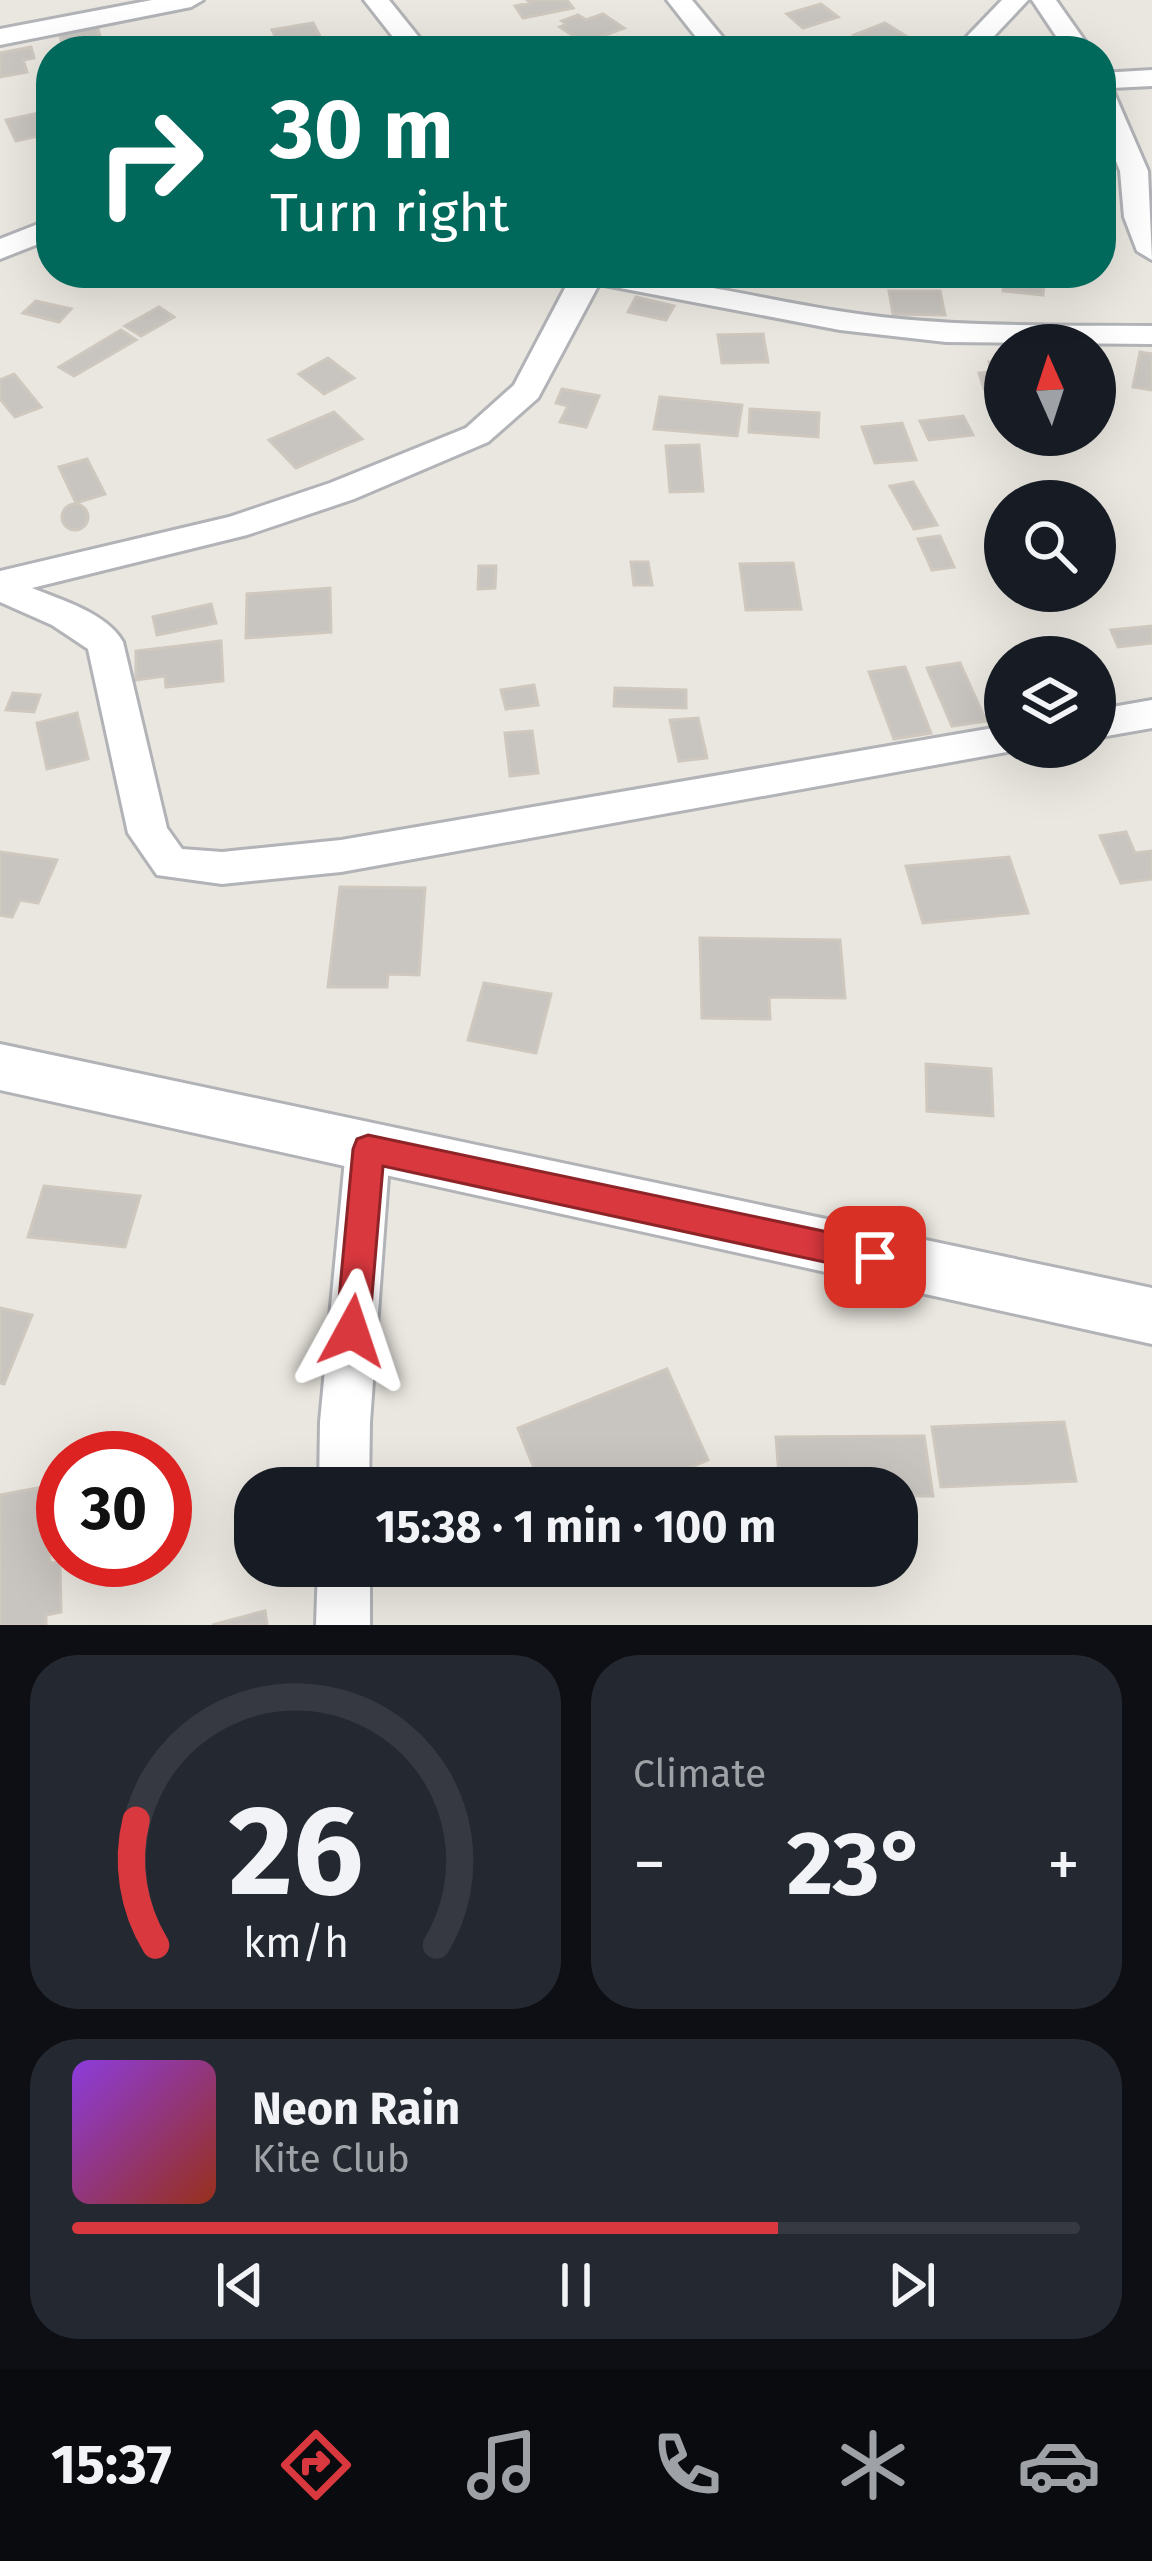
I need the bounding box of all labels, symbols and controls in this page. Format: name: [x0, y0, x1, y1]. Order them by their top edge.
text: 30 m: [270, 79, 454, 180]
icon: right: [72, 84, 228, 240]
text: Turn right: [270, 181, 509, 245]
north arrow: [984, 324, 1116, 456]
map controls: [984, 324, 1116, 768]
button: search: [984, 480, 1116, 612]
button: layers: [984, 636, 1116, 768]
pin: [824, 1206, 926, 1308]
icon: arrive: [842, 1224, 908, 1290]
position arrow: [289, 1268, 415, 1394]
speed limit sign: 30: [36, 1431, 192, 1587]
text: 15:38 · 1 min · 100 m: [376, 1500, 776, 1554]
text: Climate: [633, 1751, 766, 1797]
text: 26: [228, 1777, 363, 1927]
text: 23°: [787, 1810, 926, 1918]
text: −: [633, 1825, 666, 1904]
text: +: [1047, 1825, 1080, 1904]
text: km/h: [242, 1917, 349, 1968]
text: Neon Rain: [252, 2082, 460, 2136]
text: Kite Club: [252, 2136, 410, 2182]
icon: previous: [207, 2252, 273, 2318]
icon: pause: [543, 2252, 609, 2318]
icon: next: [879, 2252, 945, 2318]
icon: directions: [274, 2423, 358, 2507]
icon: music: [460, 2423, 544, 2507]
icon: phone: [645, 2423, 729, 2507]
icon: climate: [831, 2423, 915, 2507]
icon: car: [1017, 2423, 1101, 2507]
text: 15:37: [51, 2433, 172, 2497]

